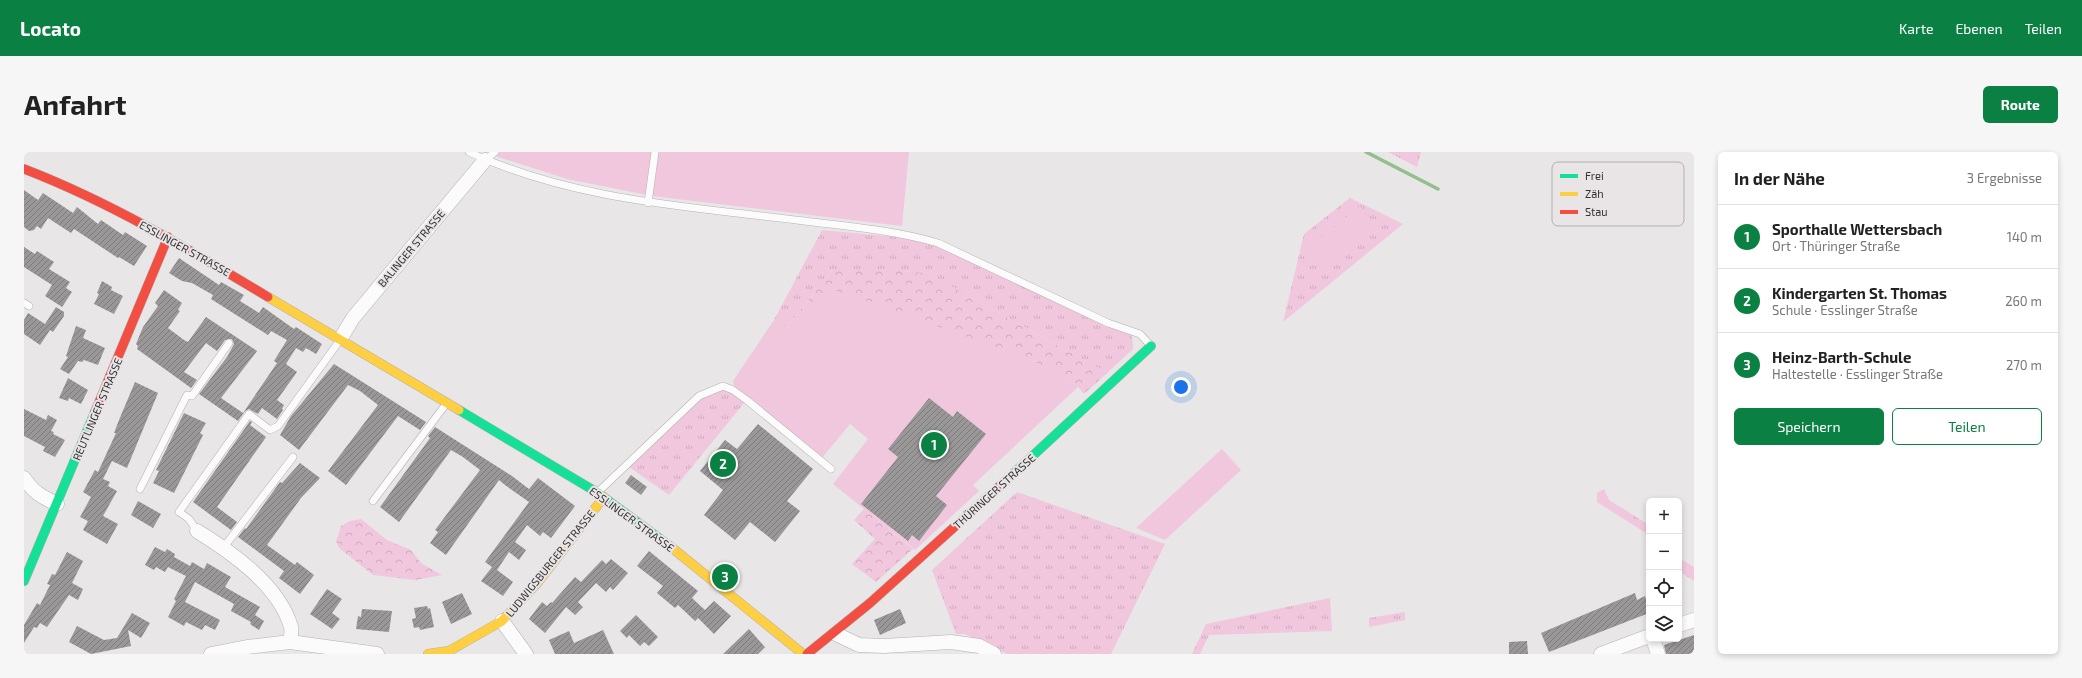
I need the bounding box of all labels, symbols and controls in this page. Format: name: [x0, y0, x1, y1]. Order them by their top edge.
text: Locato: [20, 17, 81, 40]
text: Karte: [1899, 20, 1934, 37]
text: Ebenen: [1956, 20, 2003, 37]
text: Teilen: [2025, 20, 2062, 37]
button: Route: [1983, 86, 2058, 123]
text: Anfahrt: [24, 87, 127, 121]
legend: [1552, 162, 1684, 226]
text: In der Nähe: [1734, 168, 1825, 188]
text: Frei: [1585, 169, 1604, 182]
text: 3 Ergebnisse: [1967, 170, 2042, 186]
text: Zäh: [1585, 187, 1604, 200]
text: Stau: [1585, 205, 1608, 218]
street label: BALINGER STRASSE: [375, 207, 447, 289]
street label: ESSLINGER STRASSE: [137, 218, 233, 278]
text: Sporthalle Wettersbach: [1772, 220, 1942, 238]
text: 1: [1744, 229, 1750, 245]
text: 140 m: [2007, 229, 2042, 245]
text: Ort · Thüringer Straße: [1772, 238, 1900, 254]
text: Kindergarten St. Thomas: [1772, 284, 1947, 302]
text: 2: [1743, 293, 1751, 309]
text: 260 m: [2005, 293, 2042, 309]
text: Schule · Esslinger Straße: [1772, 302, 1918, 318]
text: Heinz-Barth-Schule: [1772, 348, 1912, 366]
street label: REUTLINGER STRASSE: [70, 356, 124, 462]
text: 3: [1743, 357, 1751, 373]
text: 270 m: [2006, 357, 2042, 373]
text: Haltestelle · Esslinger Straße: [1772, 366, 1943, 382]
your location: [1171, 377, 1191, 397]
button: Speichern: [1734, 408, 1884, 445]
button: Teilen: [1892, 408, 2042, 445]
pin: 1: [921, 430, 947, 460]
pin: 2: [710, 449, 736, 479]
street label: THÜRINGER STRASSE: [950, 450, 1038, 531]
street label: ESSLINGER STRASSE: [587, 484, 677, 554]
map controls: [1646, 498, 1682, 642]
button: +: [1646, 498, 1682, 534]
street label: LUDWIGSBURGER STRASSE: [503, 507, 597, 619]
button: −: [1646, 534, 1682, 570]
pin: 3: [712, 562, 738, 592]
button: locate: [1646, 570, 1682, 606]
button: layers: [1646, 606, 1682, 642]

